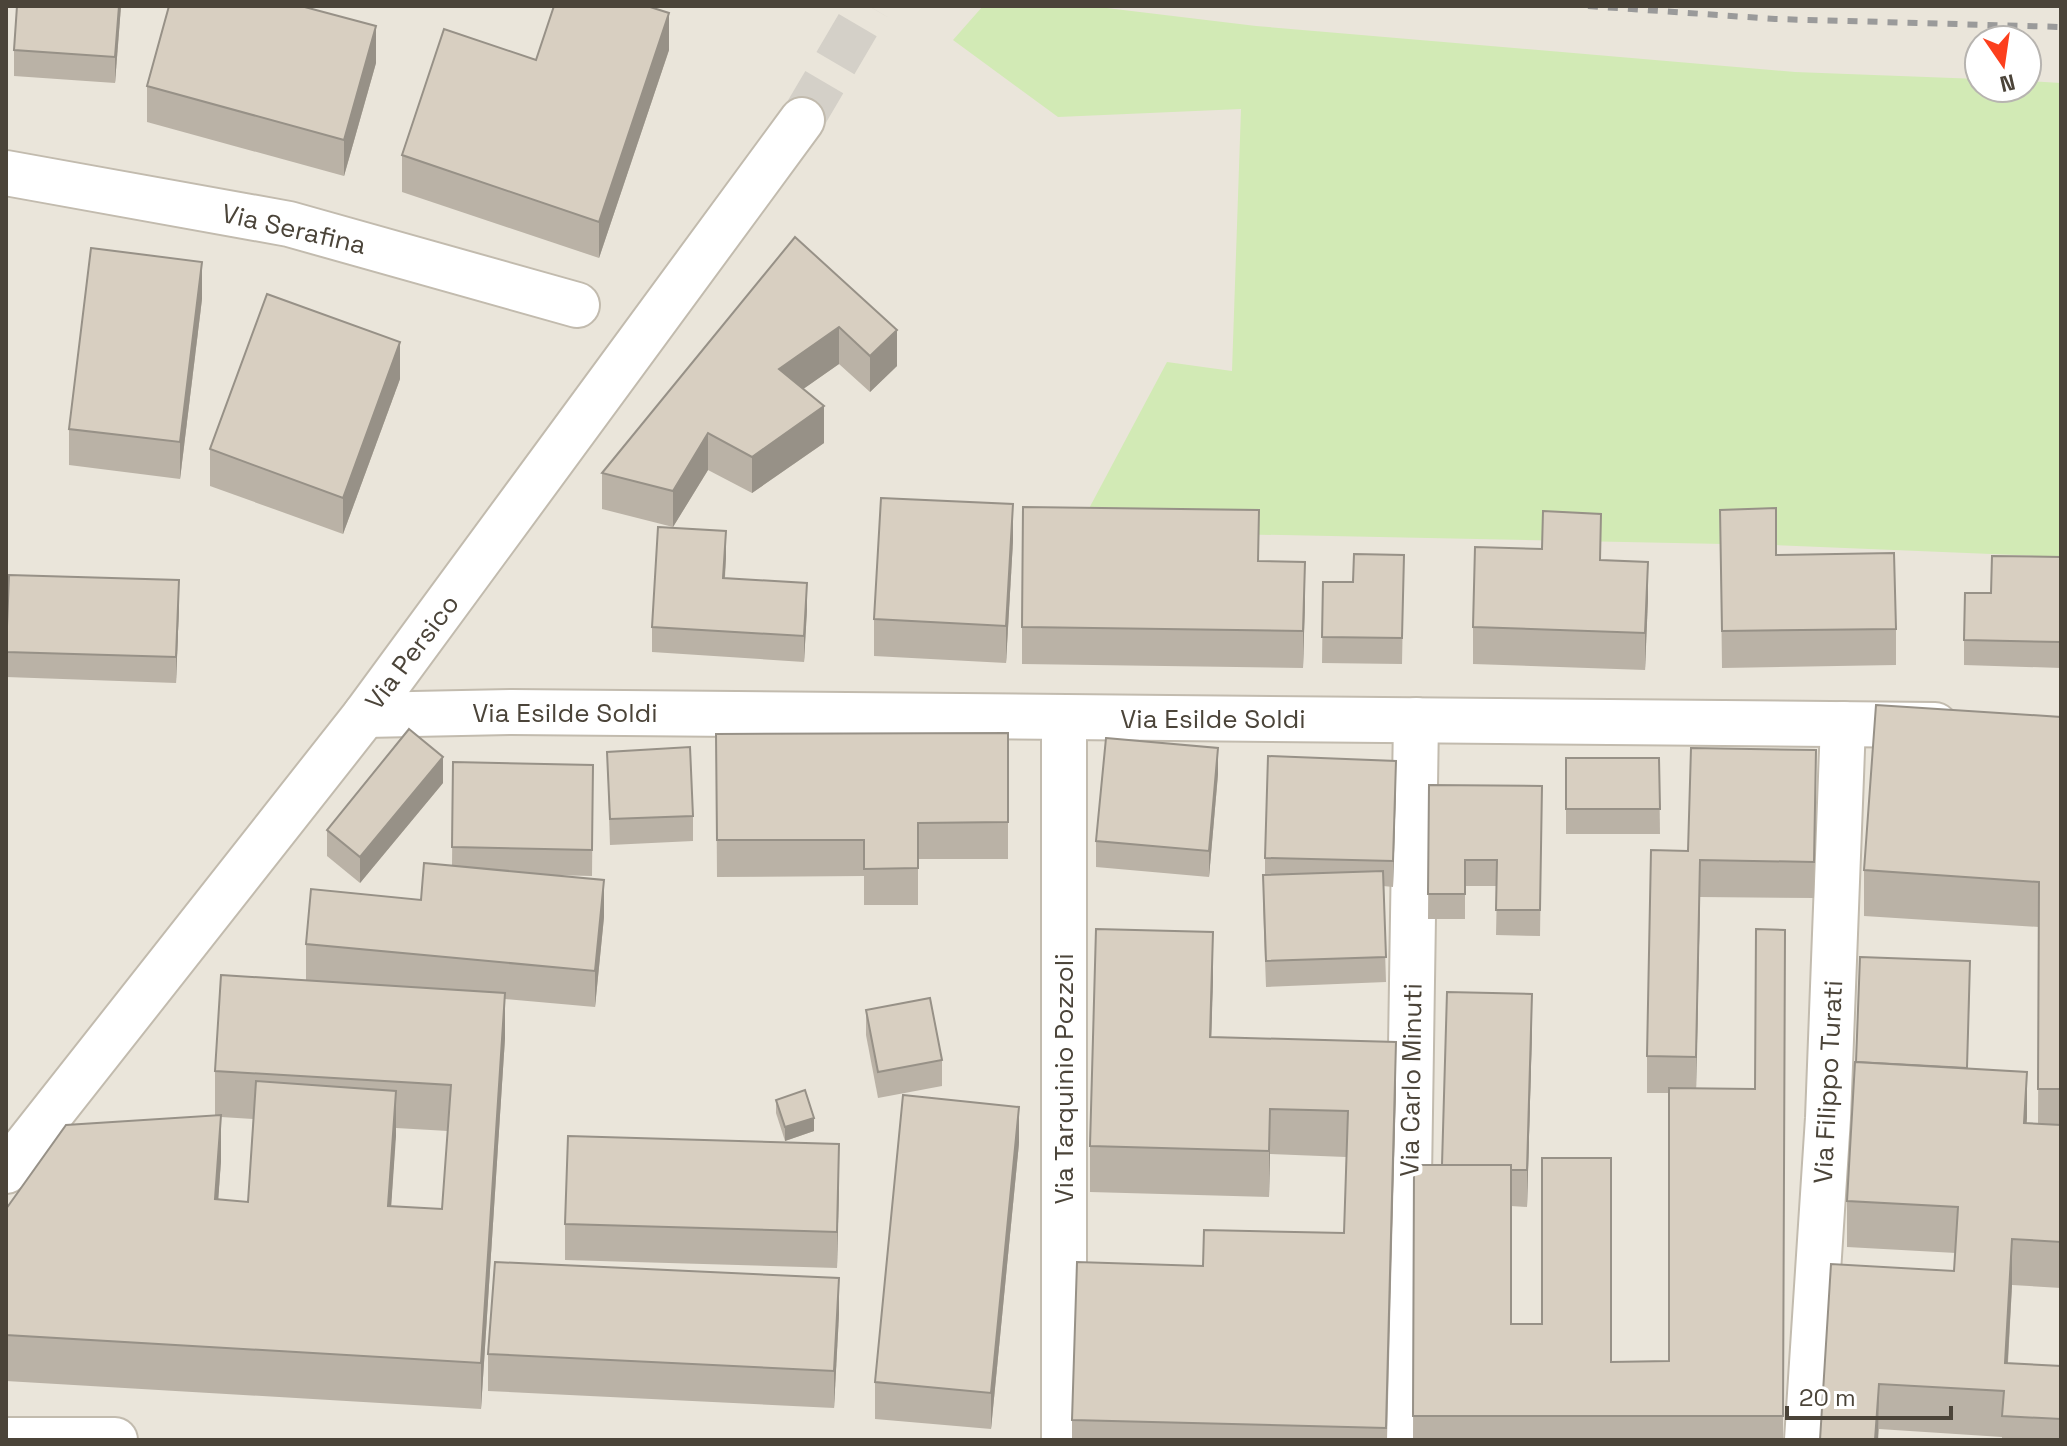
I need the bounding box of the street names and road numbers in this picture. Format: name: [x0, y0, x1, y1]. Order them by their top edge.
street label: Via Serafina: [219, 196, 369, 262]
street label: Via Persico: [358, 587, 466, 717]
street label: Via Esilde Soldi: [472, 696, 658, 730]
street label: Via Esilde Soldi: [1120, 702, 1306, 736]
street label: Via Tarquinio Pozzoli: [1047, 953, 1081, 1205]
street label: Via Filippo Turati: [1806, 979, 1850, 1185]
street label: Via Carlo Minuti: [1392, 983, 1430, 1177]

